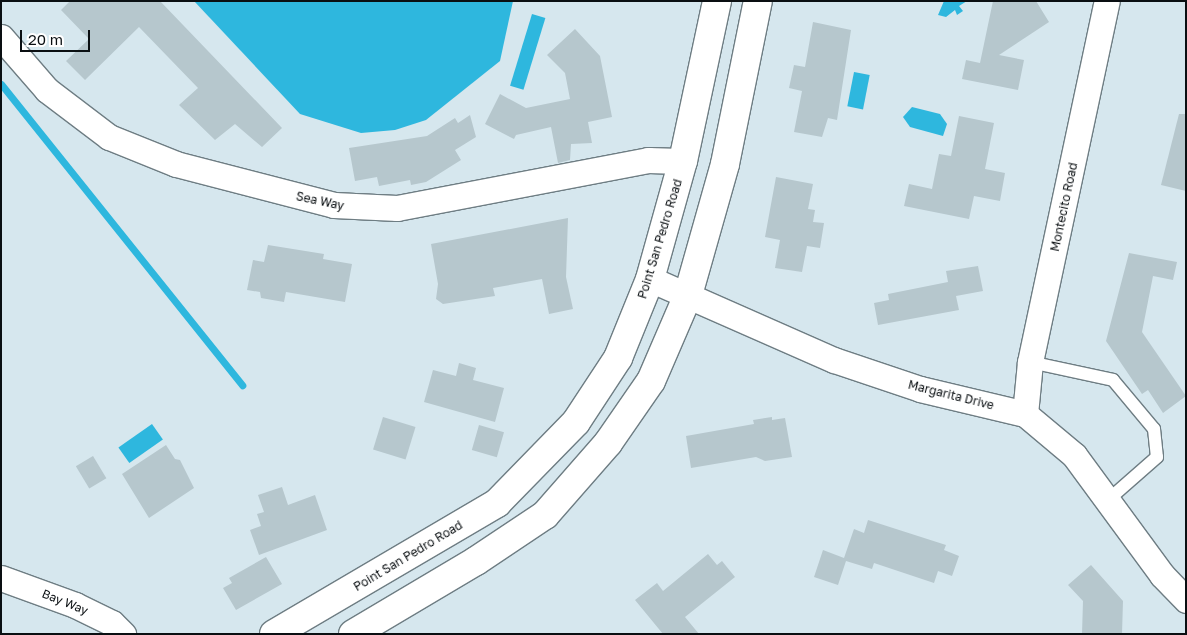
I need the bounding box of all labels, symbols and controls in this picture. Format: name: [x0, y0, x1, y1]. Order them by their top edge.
scale bar: [22, 20, 92, 52]
text: 20 m: [28, 30, 63, 48]
street label: Montecito Road: [1048, 161, 1080, 253]
street label: Point San Pedro Road: [635, 177, 685, 301]
street label: Sea Way: [295, 189, 345, 213]
street label: Margarita Drive: [907, 377, 995, 413]
street label: Point San Pedro Road: [351, 518, 465, 594]
street label: Bay Way: [40, 586, 90, 618]

